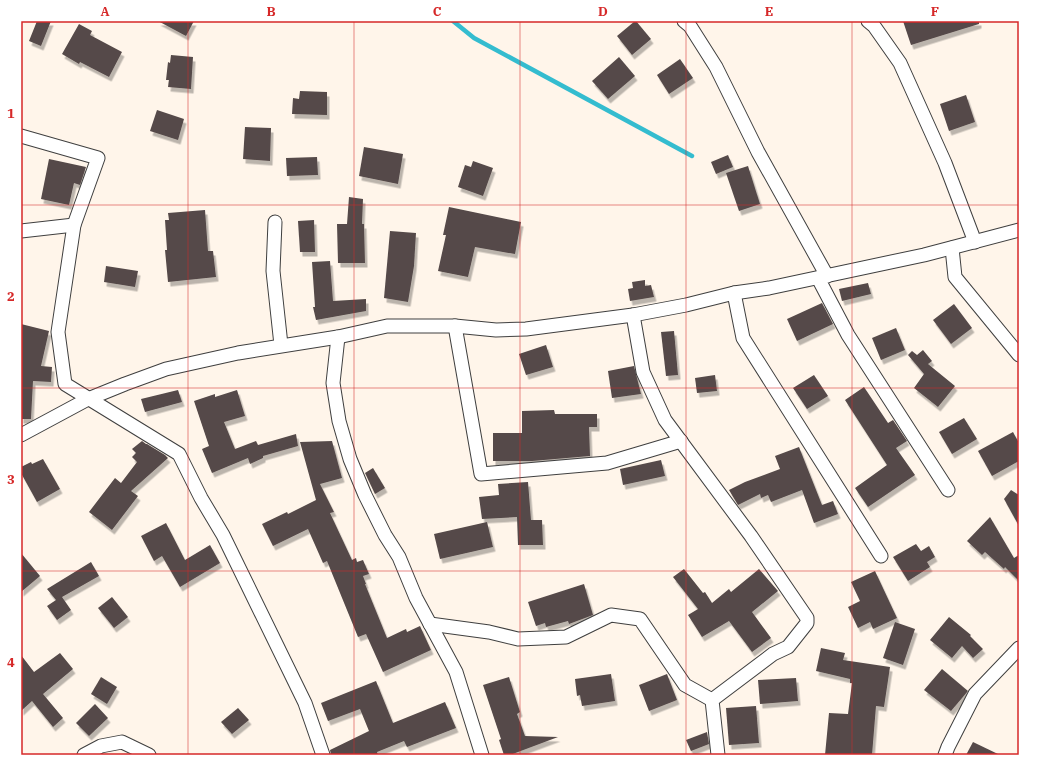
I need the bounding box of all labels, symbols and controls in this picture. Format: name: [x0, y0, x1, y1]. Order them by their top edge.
text: A: [100, 3, 110, 20]
text: B: [266, 3, 276, 20]
text: C: [433, 3, 442, 20]
text: D: [598, 3, 608, 20]
text: E: [765, 3, 773, 20]
text: F: [931, 3, 939, 20]
text: 1: [7, 105, 15, 122]
text: 2: [7, 288, 15, 305]
text: 3: [7, 471, 15, 488]
text: 4: [7, 654, 15, 671]

